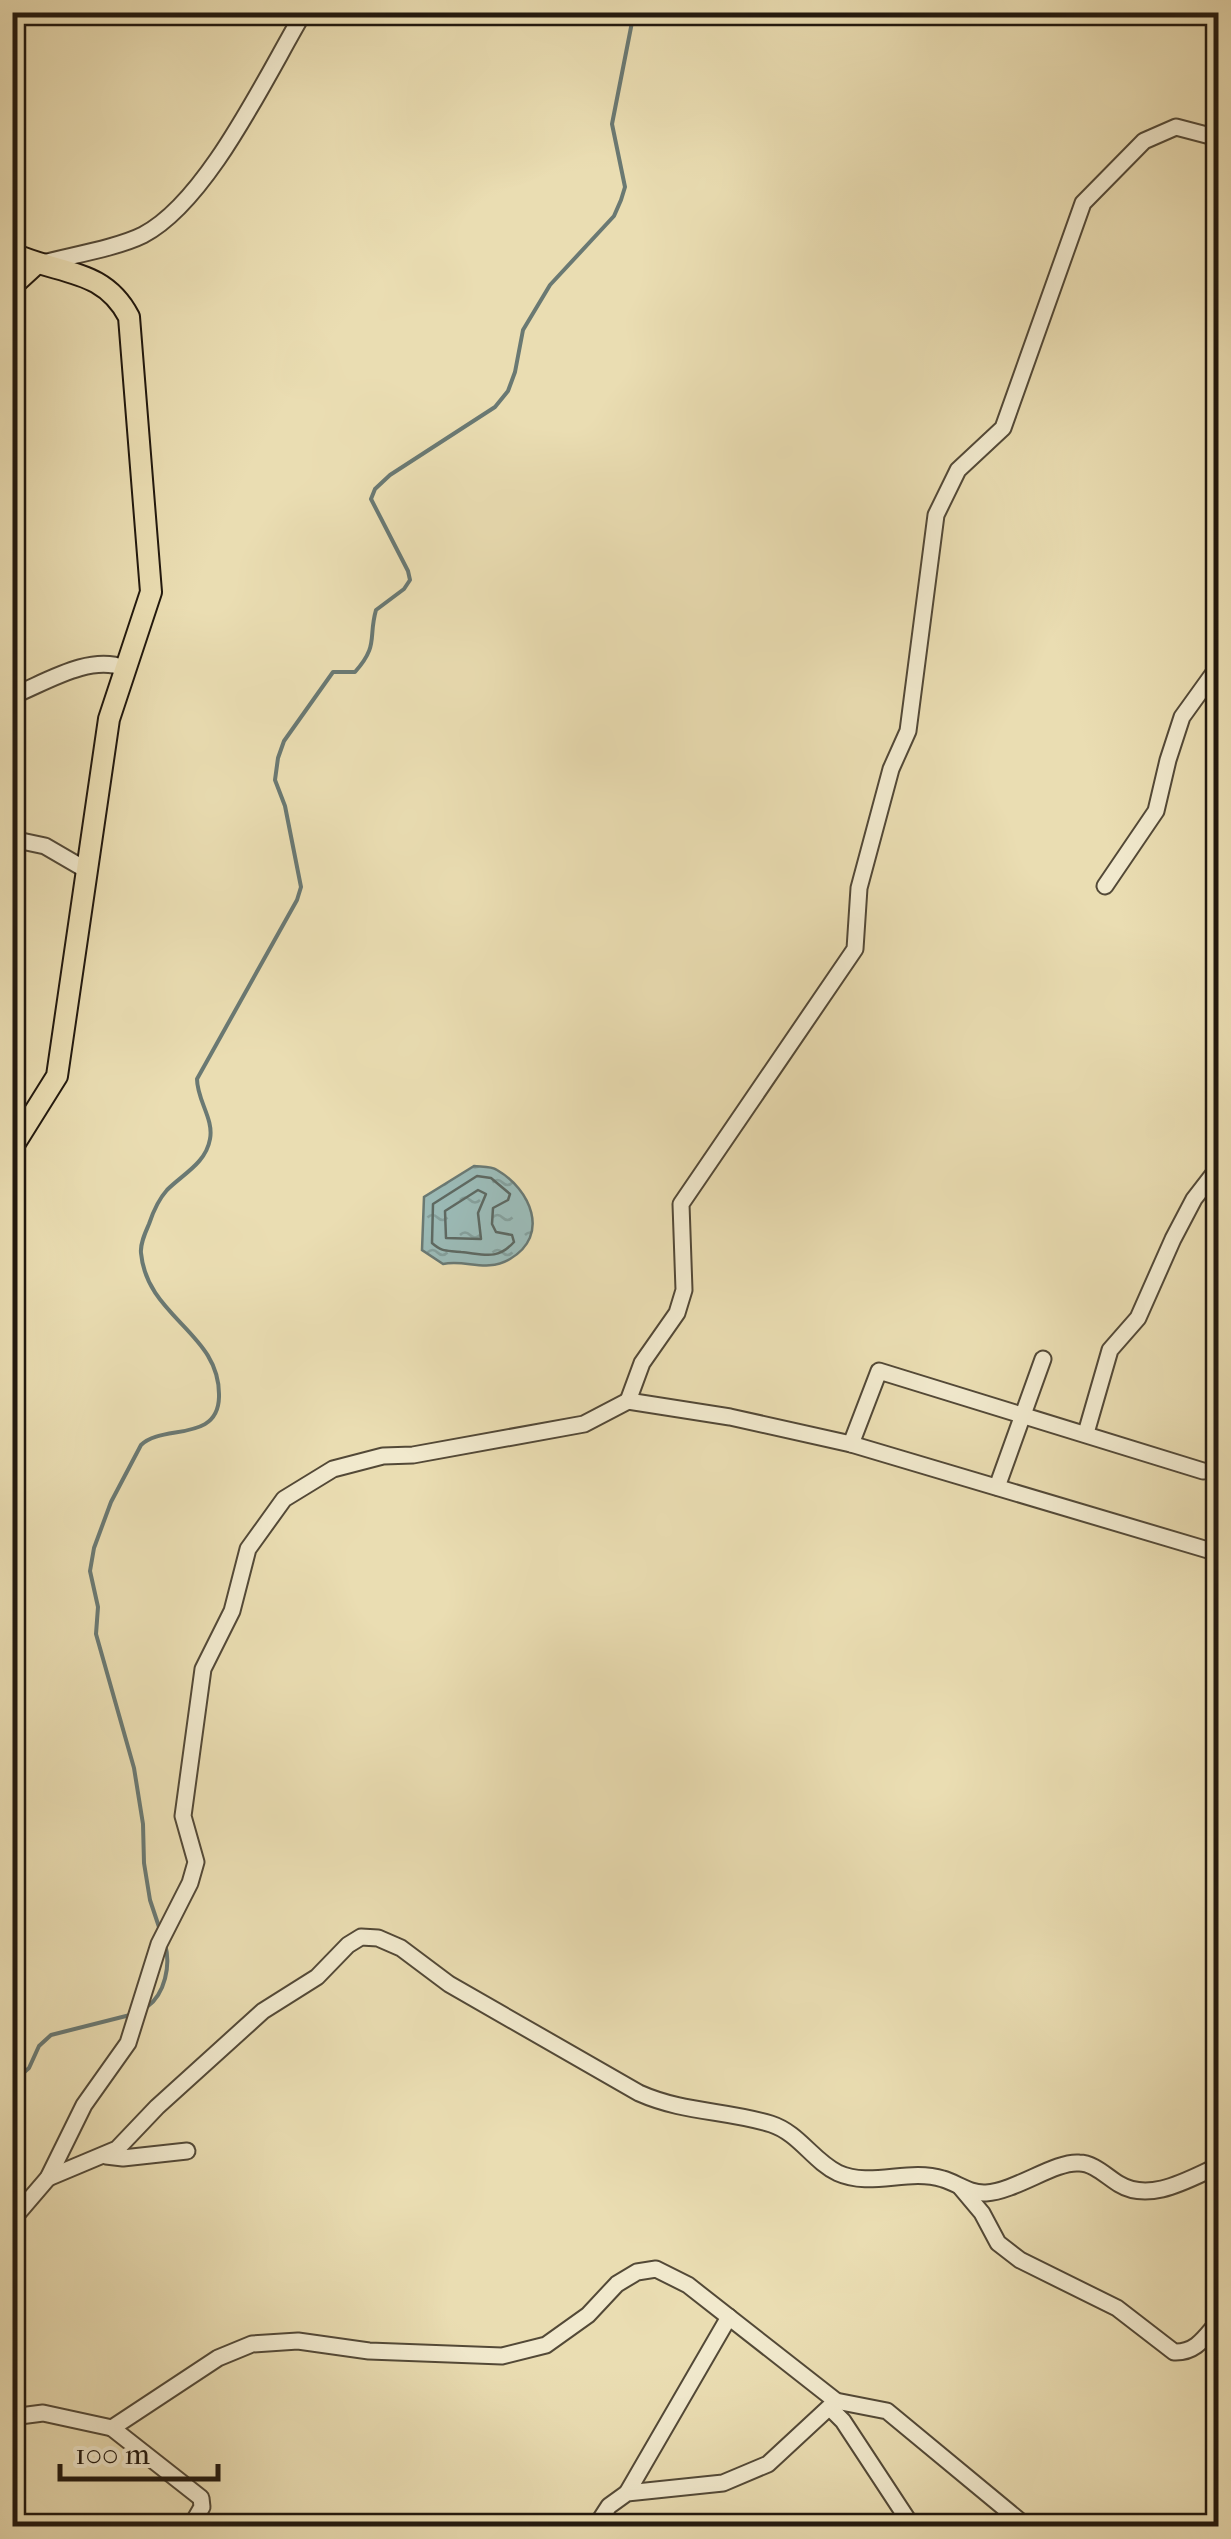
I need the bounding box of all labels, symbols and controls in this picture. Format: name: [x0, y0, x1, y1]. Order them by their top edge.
scale bar: [60, 2419, 218, 2481]
text: 100 m: [75, 2437, 150, 2472]

